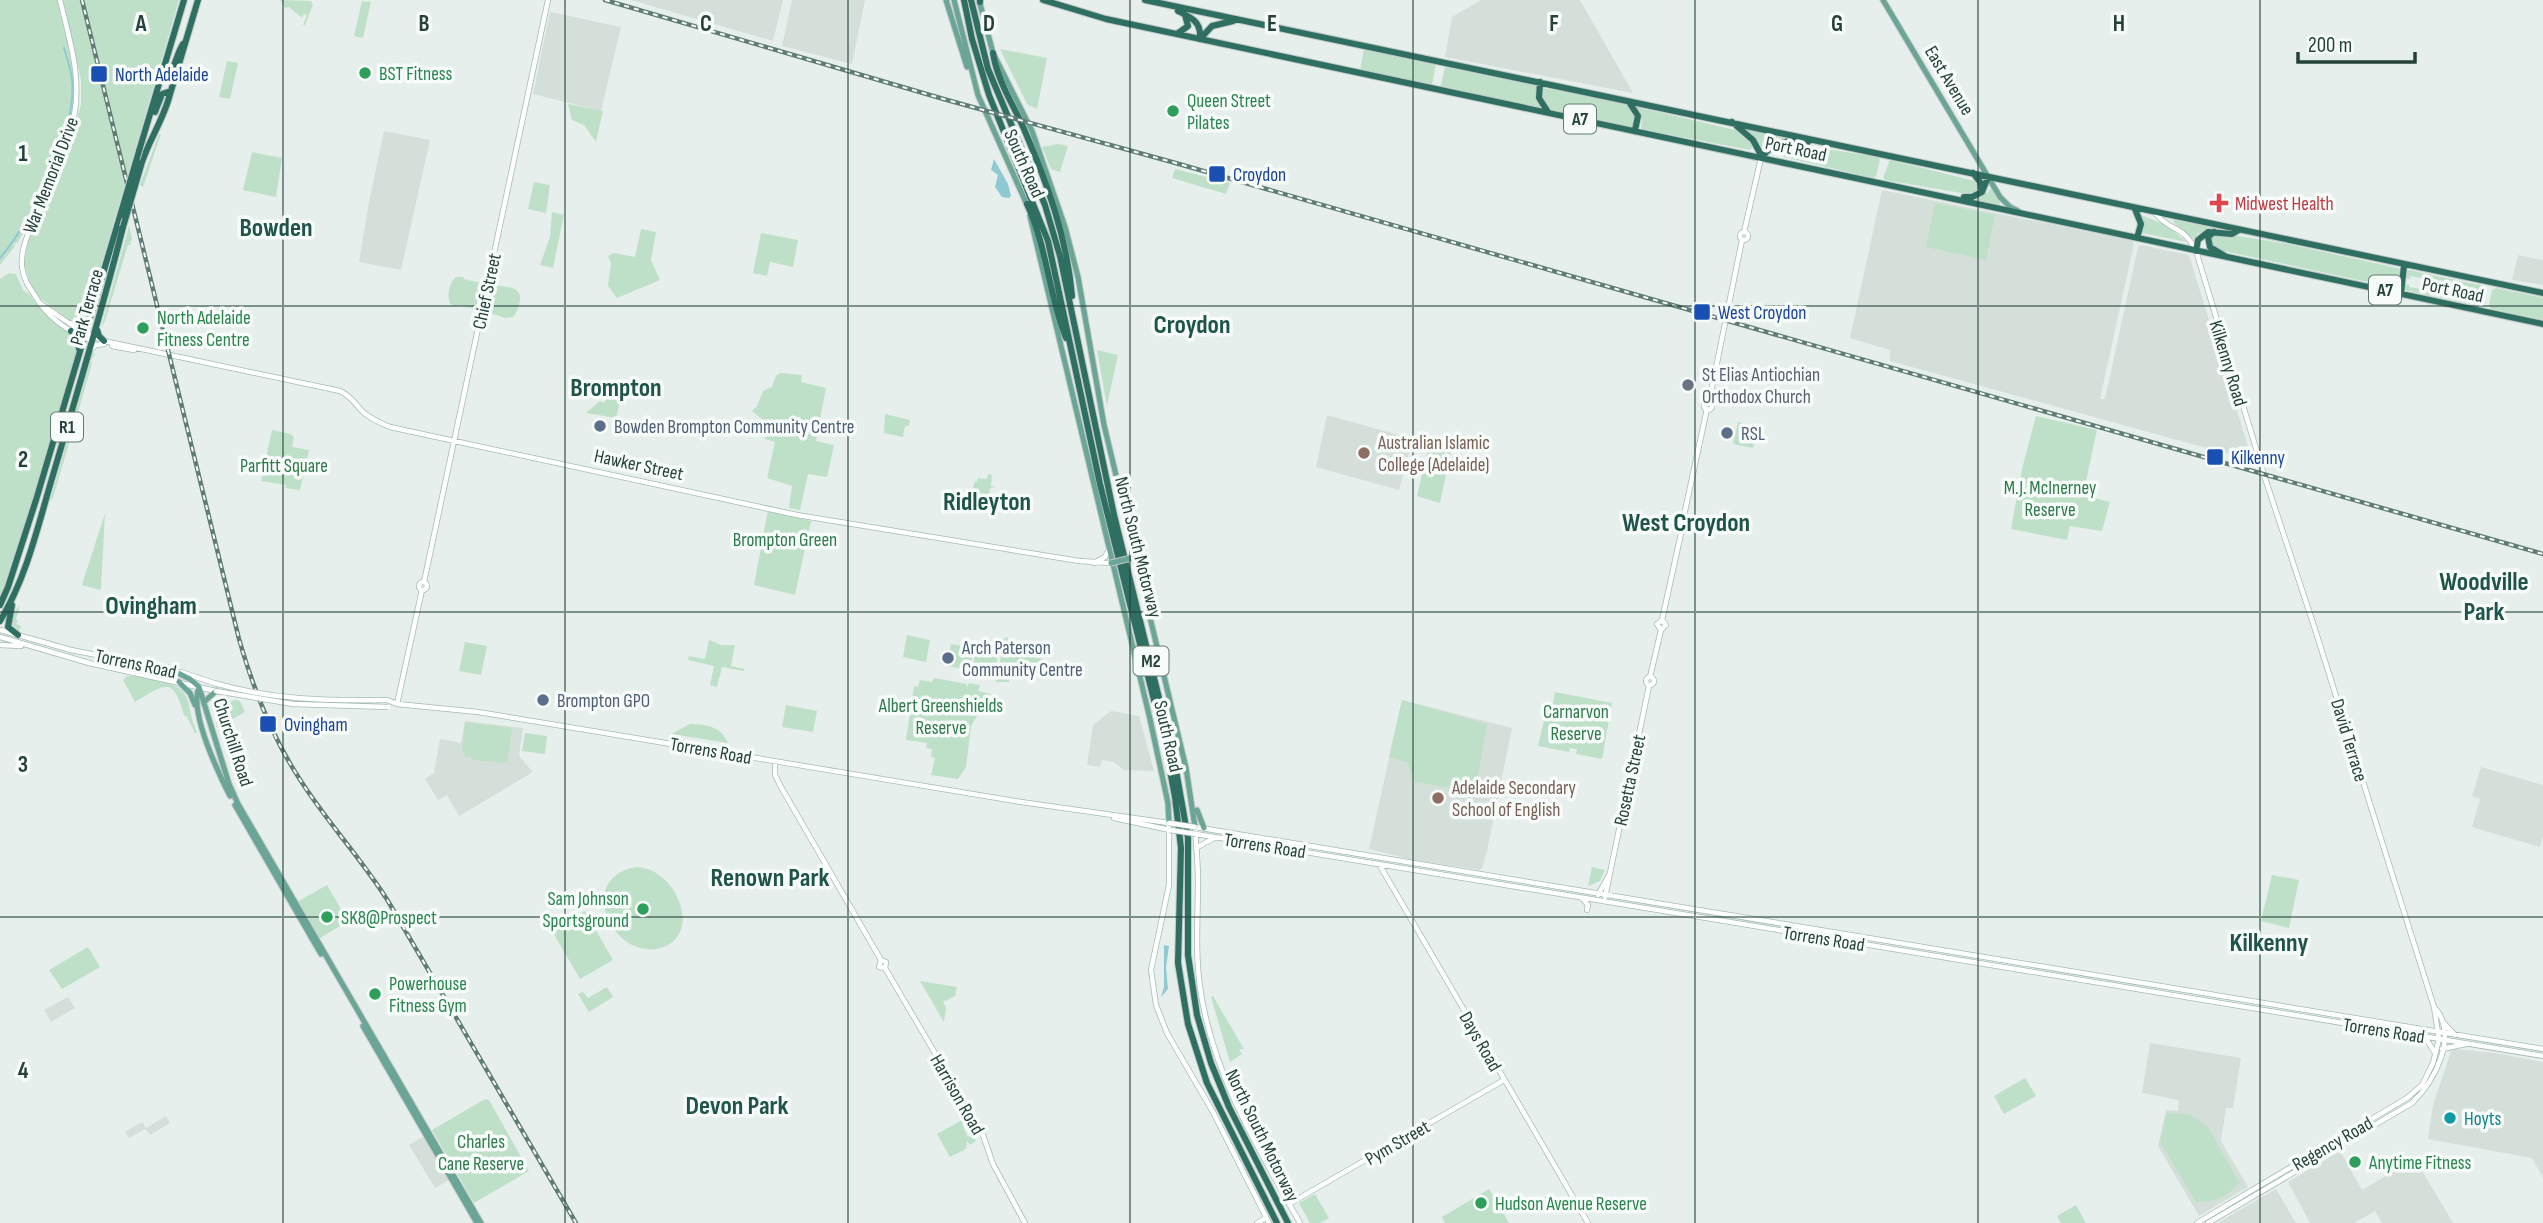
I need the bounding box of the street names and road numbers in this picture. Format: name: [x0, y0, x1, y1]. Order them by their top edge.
street label: East Avenue: [1919, 42, 1978, 120]
road number: A7: [1564, 104, 1596, 134]
street label: War Memorial Drive: [19, 114, 84, 237]
street label: South Road: [998, 126, 1049, 201]
street label: Port Road: [1763, 132, 1828, 167]
street label: Chief Street: [468, 251, 507, 331]
street label: Park Terrace: [66, 267, 109, 348]
street label: Port Road: [2420, 273, 2485, 308]
road number: A7: [2369, 276, 2401, 304]
street label: Kilkenny Road: [2204, 318, 2252, 409]
road number: R1: [51, 412, 83, 442]
street label: Hawker Street: [592, 445, 686, 486]
street label: North South Motorway: [1109, 474, 1166, 621]
street label: Torrens Road: [93, 645, 178, 684]
road number: M2: [1134, 646, 1168, 676]
street label: Churchill Road: [208, 695, 258, 790]
street label: David Terrace: [2325, 696, 2372, 785]
street label: South Road: [1148, 698, 1187, 774]
street label: Rosetta Street: [1610, 732, 1651, 828]
street label: Torrens Road: [668, 733, 753, 770]
street label: Torrens Road: [1222, 829, 1307, 864]
street label: Torrens Road: [1781, 922, 1866, 957]
street label: Days Road: [1453, 1008, 1506, 1076]
street label: Torrens Road: [2341, 1014, 2426, 1049]
street label: Harrison Road: [925, 1050, 989, 1139]
street label: North South Motorway: [1220, 1066, 1304, 1206]
street label: Regency Road: [2288, 1112, 2377, 1177]
street label: Pym Street: [1361, 1116, 1434, 1171]

